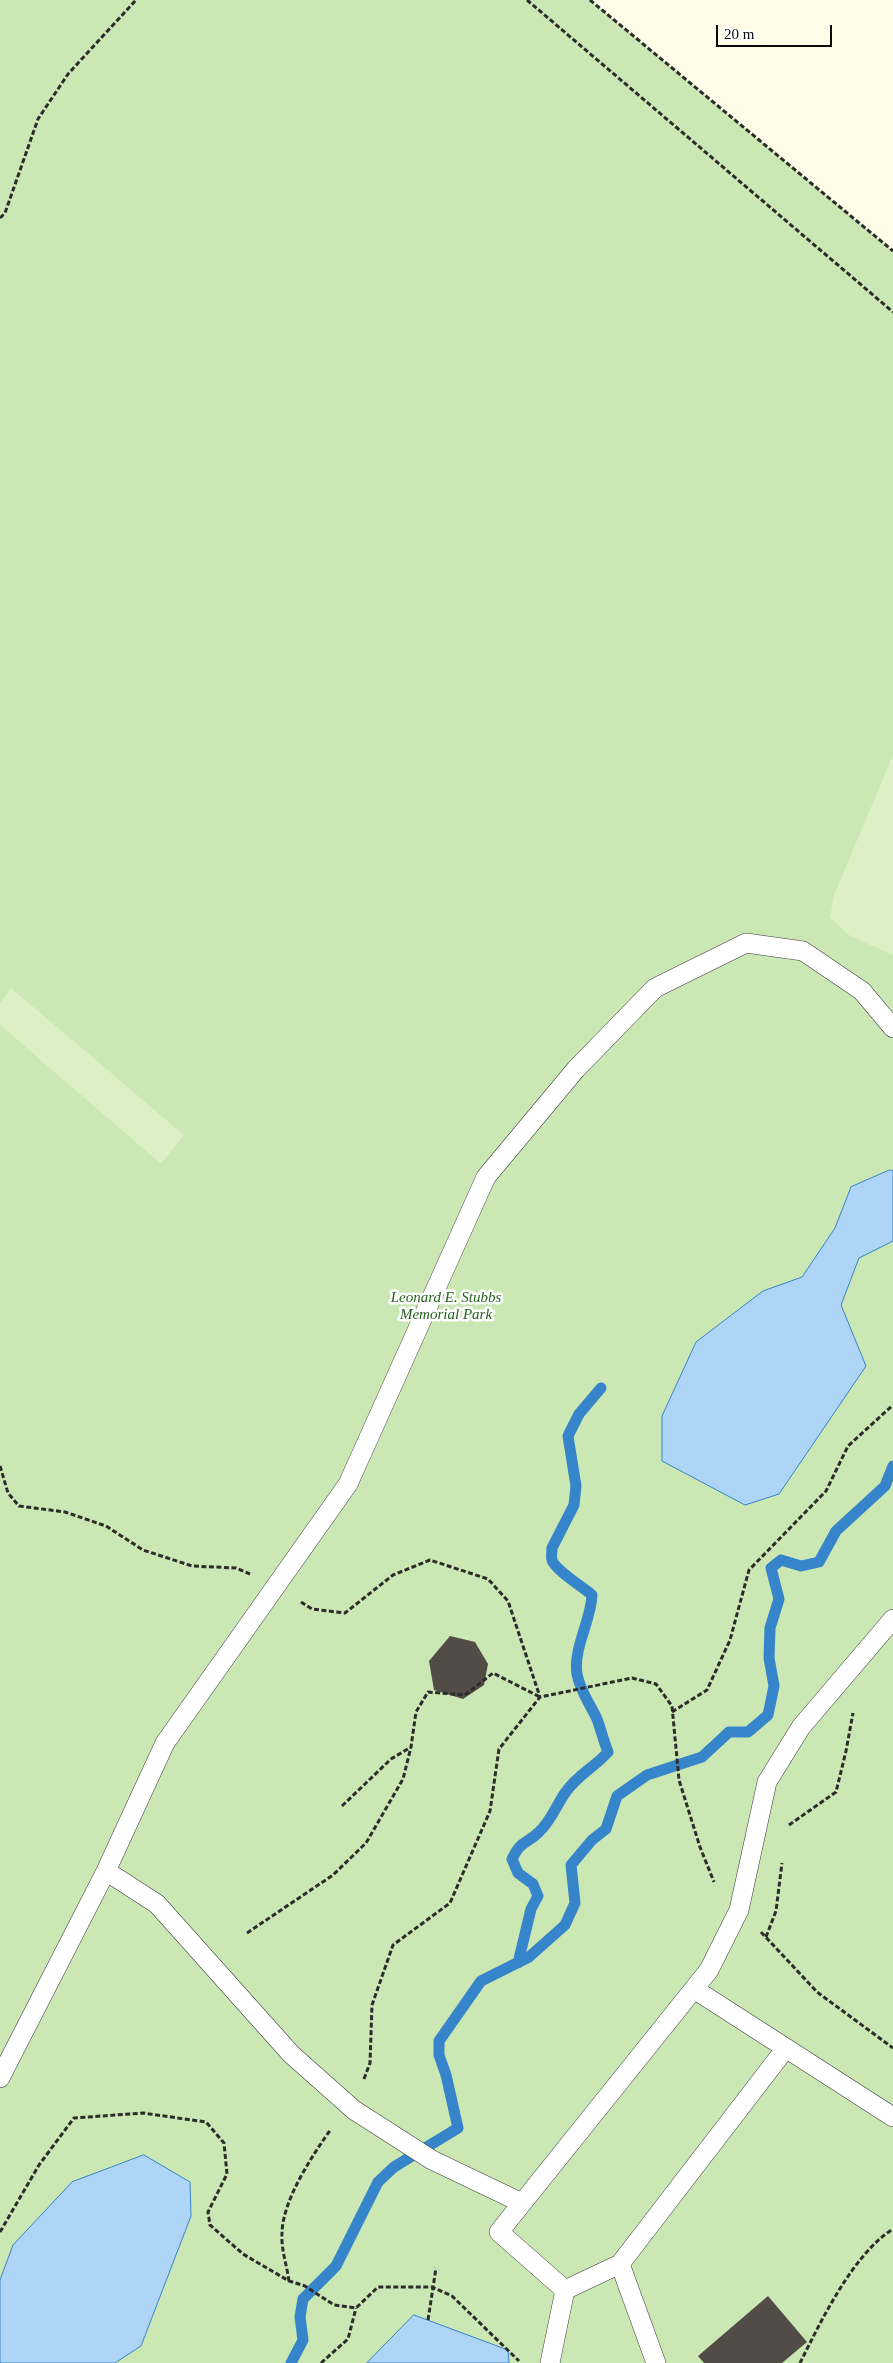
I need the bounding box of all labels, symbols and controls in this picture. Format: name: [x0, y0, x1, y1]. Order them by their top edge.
scale bar: [718, 15, 834, 47]
text: 20 m: [724, 26, 754, 42]
park label: Leonard E. Stubbs Memorial Park: [391, 1289, 501, 1324]

